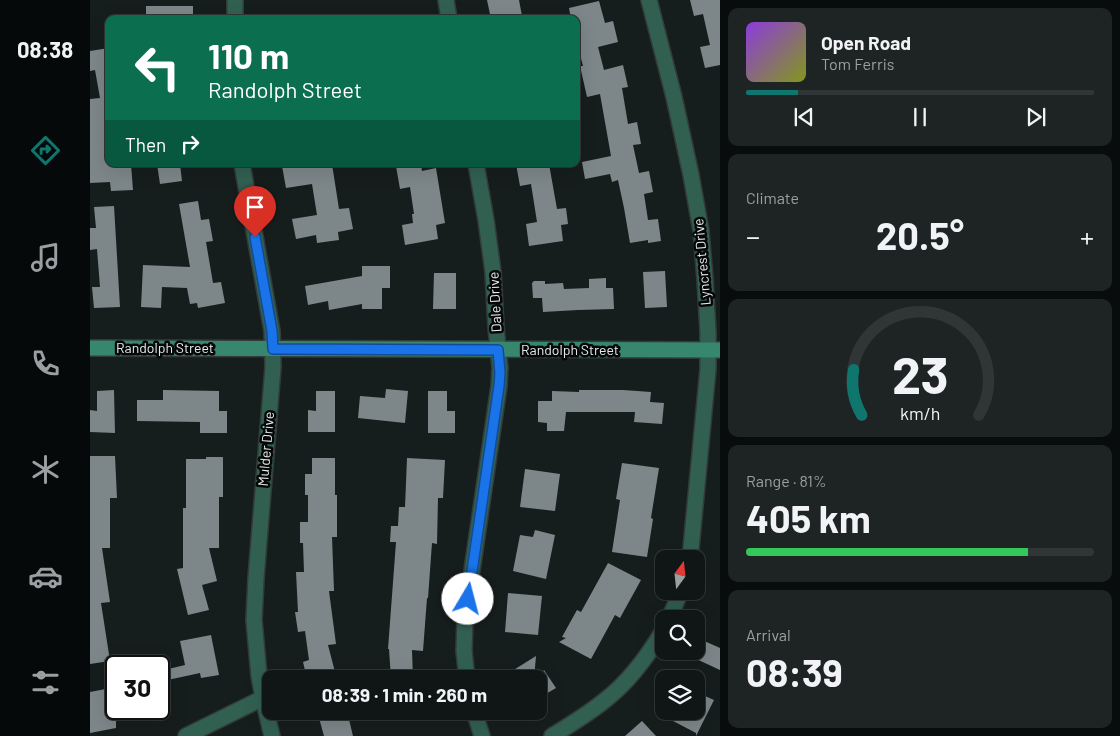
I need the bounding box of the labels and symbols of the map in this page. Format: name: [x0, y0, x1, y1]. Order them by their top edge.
pin: [234, 186, 276, 237]
street label: Lyncrest Drive: [689, 218, 714, 306]
street label: Dale Drive: [484, 271, 505, 333]
street label: Randolph Street: [116, 339, 214, 356]
street label: Randolph Street: [521, 341, 619, 358]
street label: Mulder Drive: [254, 411, 277, 487]
north arrow: [655, 550, 705, 600]
position arrow: [441, 572, 493, 624]
speed limit sign: 30: [105, 655, 170, 720]

